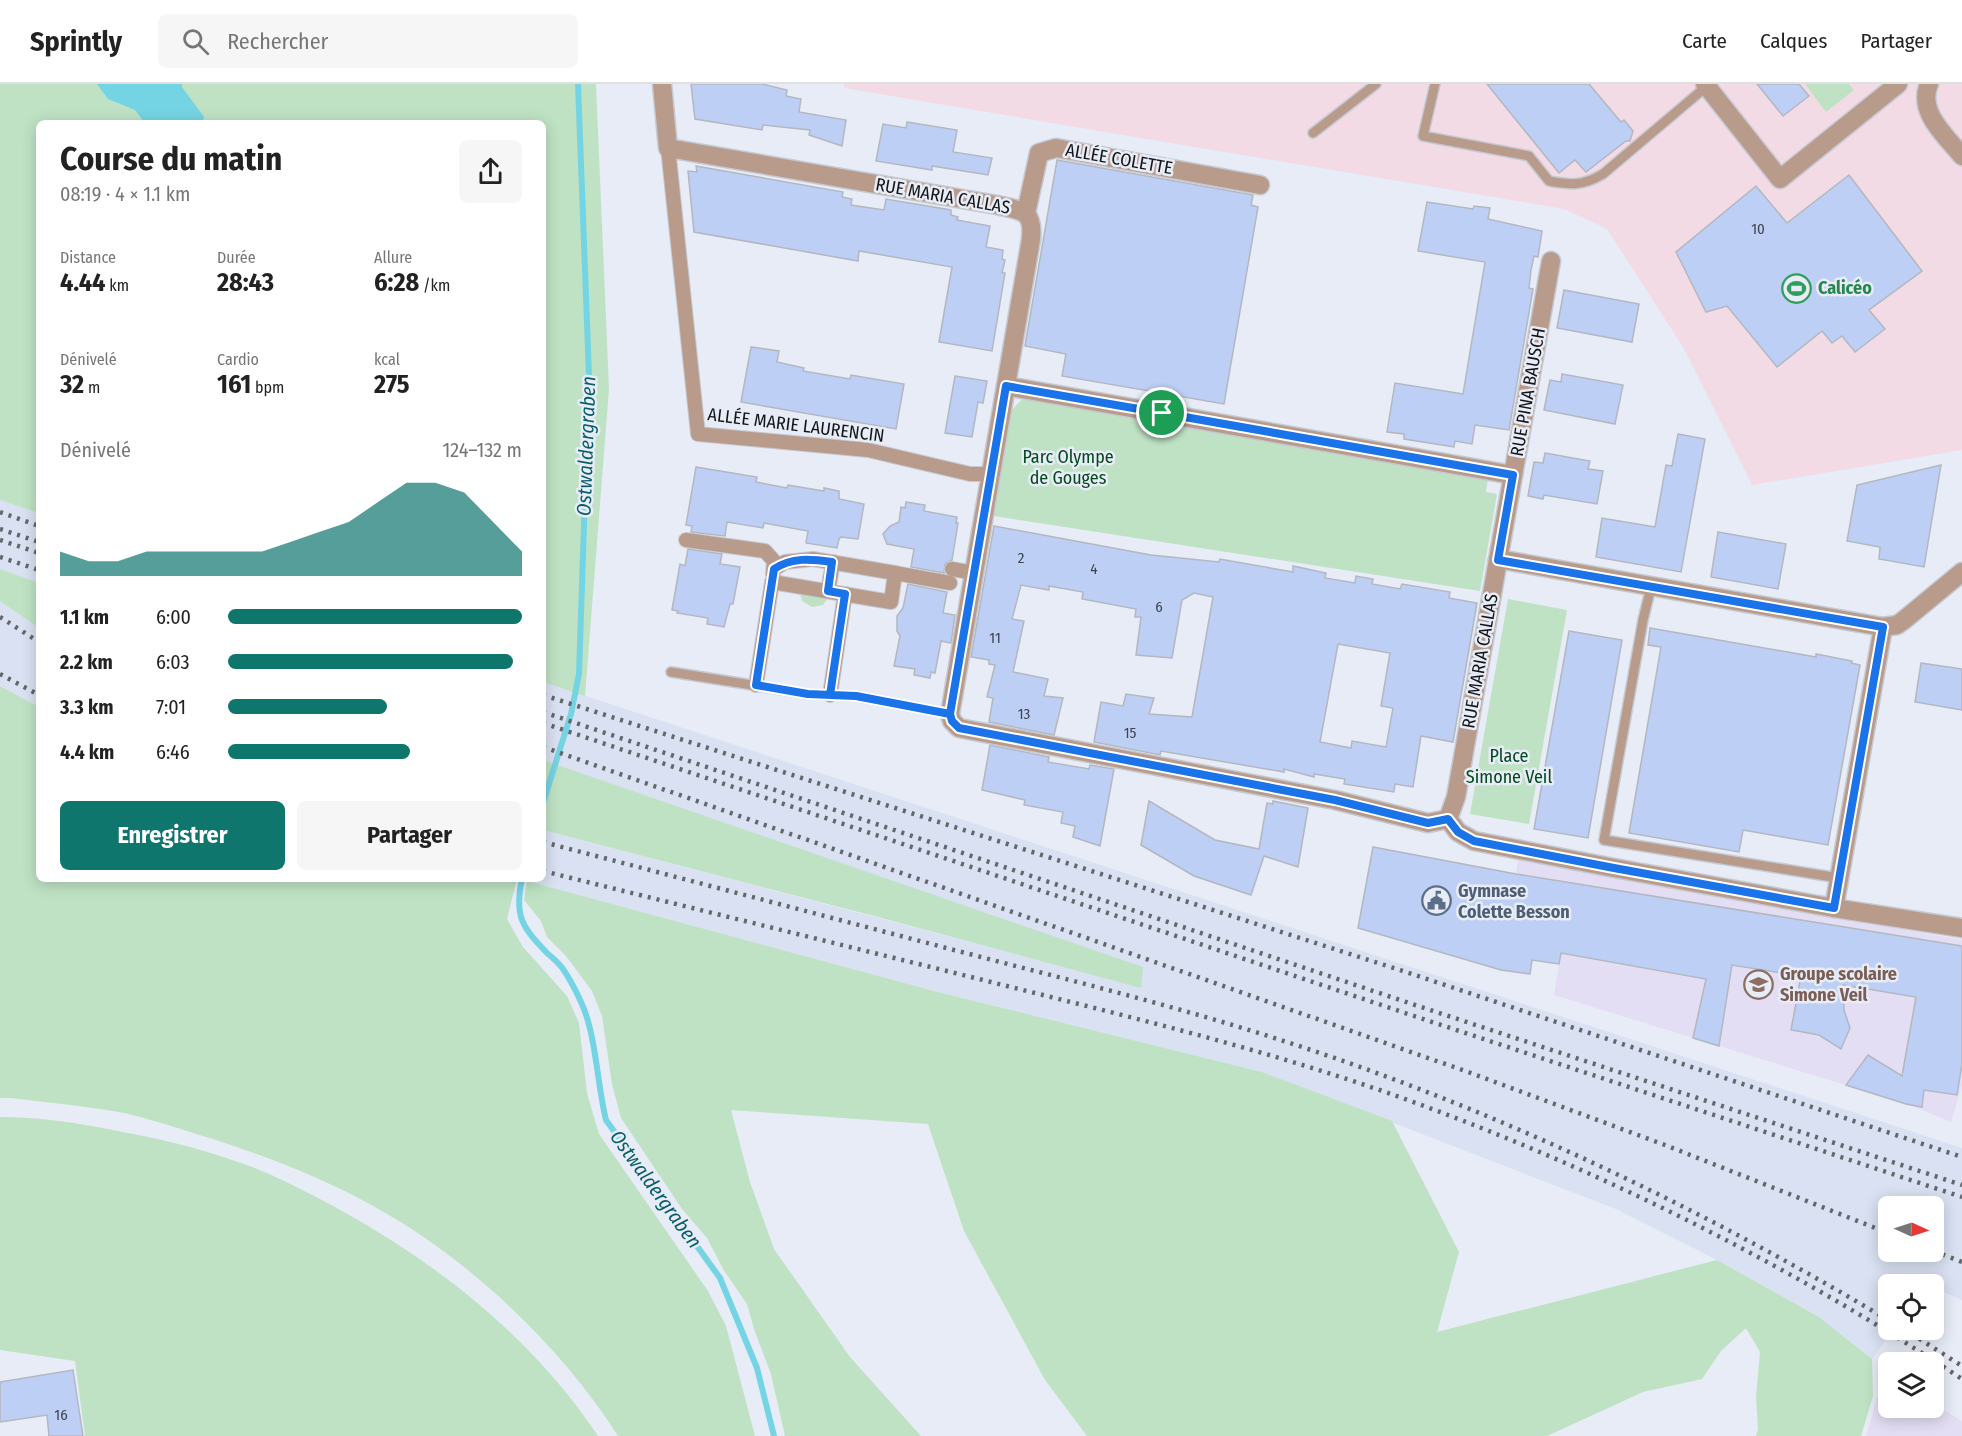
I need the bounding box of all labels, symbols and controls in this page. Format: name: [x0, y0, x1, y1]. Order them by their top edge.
search box: [158, 14, 578, 68]
text: Sprintly: [30, 25, 122, 58]
icon: search: [179, 25, 212, 58]
text: Rechercher: [227, 28, 328, 55]
text: Carte: [1682, 28, 1727, 54]
text: Calques: [1760, 28, 1827, 54]
text: Partager: [1860, 28, 1932, 54]
street label: ALLÉE COLETTE: [1064, 138, 1174, 179]
text: Course du matin: [60, 139, 282, 179]
button: share: [459, 140, 522, 203]
street label: RUE MARIA CALLAS: [874, 173, 1012, 219]
text: 08:19 · 4 × 1.1 km: [60, 182, 190, 206]
house number: 10: [1751, 220, 1765, 238]
text: Distance: [60, 248, 116, 267]
text: Durée: [217, 248, 256, 267]
text: Allure: [374, 248, 412, 267]
text: 4.44: [60, 267, 105, 298]
text: 28:43: [217, 267, 274, 298]
text: 6:28: [374, 267, 419, 298]
sports icon: Calicéo: [1781, 272, 1813, 304]
text: km: [105, 276, 129, 295]
text: /km: [419, 276, 450, 295]
place label: Calicéo: [1818, 277, 1872, 299]
street label: RUE PINA BAUSCH: [1506, 326, 1550, 458]
text: Dénivelé: [60, 350, 117, 369]
text: Cardio: [217, 350, 259, 369]
text: kcal: [374, 350, 400, 369]
text: 32: [60, 369, 84, 400]
text: 161: [217, 369, 251, 400]
text: 275: [374, 369, 410, 400]
water label: Ostwaldergraben: [572, 376, 600, 516]
text: m: [84, 378, 100, 397]
text: bpm: [251, 378, 284, 397]
pin: [1136, 387, 1187, 438]
icon: arrive: [1145, 396, 1178, 429]
street label: ALLÉE MARIE LAURENCIN: [706, 402, 886, 447]
text: Dénivelé: [60, 438, 131, 462]
text: 124–132 m: [442, 438, 522, 462]
park label: Parc Olympe de Gouges: [1022, 446, 1114, 489]
house number: 2: [1018, 549, 1025, 567]
house number: 4: [1090, 560, 1098, 578]
street label: RUE MARIA CALLAS: [1457, 592, 1503, 730]
house number: 6: [1155, 598, 1163, 616]
text: 1.1 km: [60, 605, 109, 629]
text: 6:00: [156, 605, 191, 629]
house number: 11: [989, 629, 1001, 647]
text: 2.2 km: [60, 650, 113, 674]
text: 6:03: [156, 650, 189, 674]
text: 3.3 km: [60, 695, 113, 719]
text: 7:01: [156, 695, 186, 719]
house number: 13: [1018, 705, 1031, 723]
house number: 15: [1124, 724, 1136, 742]
text: 4.4 km: [60, 740, 114, 764]
text: 6:46: [156, 740, 190, 764]
park label: Place Simone Veil: [1466, 745, 1552, 788]
button: Enregistrer: [60, 801, 285, 870]
button: Partager: [297, 801, 522, 870]
place label: Gymnase Colette Besson: [1458, 880, 1570, 923]
public building icon: Gymnase Colette Besson: [1421, 885, 1453, 917]
place label: Groupe scolaire Simone Veil: [1780, 963, 1897, 1006]
school or university icon: Groupe scolaire Simone Veil: [1743, 968, 1775, 1000]
water label: Ostwaldergraben: [605, 1125, 707, 1253]
north arrow: [1878, 1196, 1944, 1262]
map controls: [1878, 1196, 1944, 1418]
button: locate: [1878, 1274, 1944, 1340]
button: layers: [1878, 1352, 1944, 1418]
house number: 16: [54, 1406, 68, 1424]

